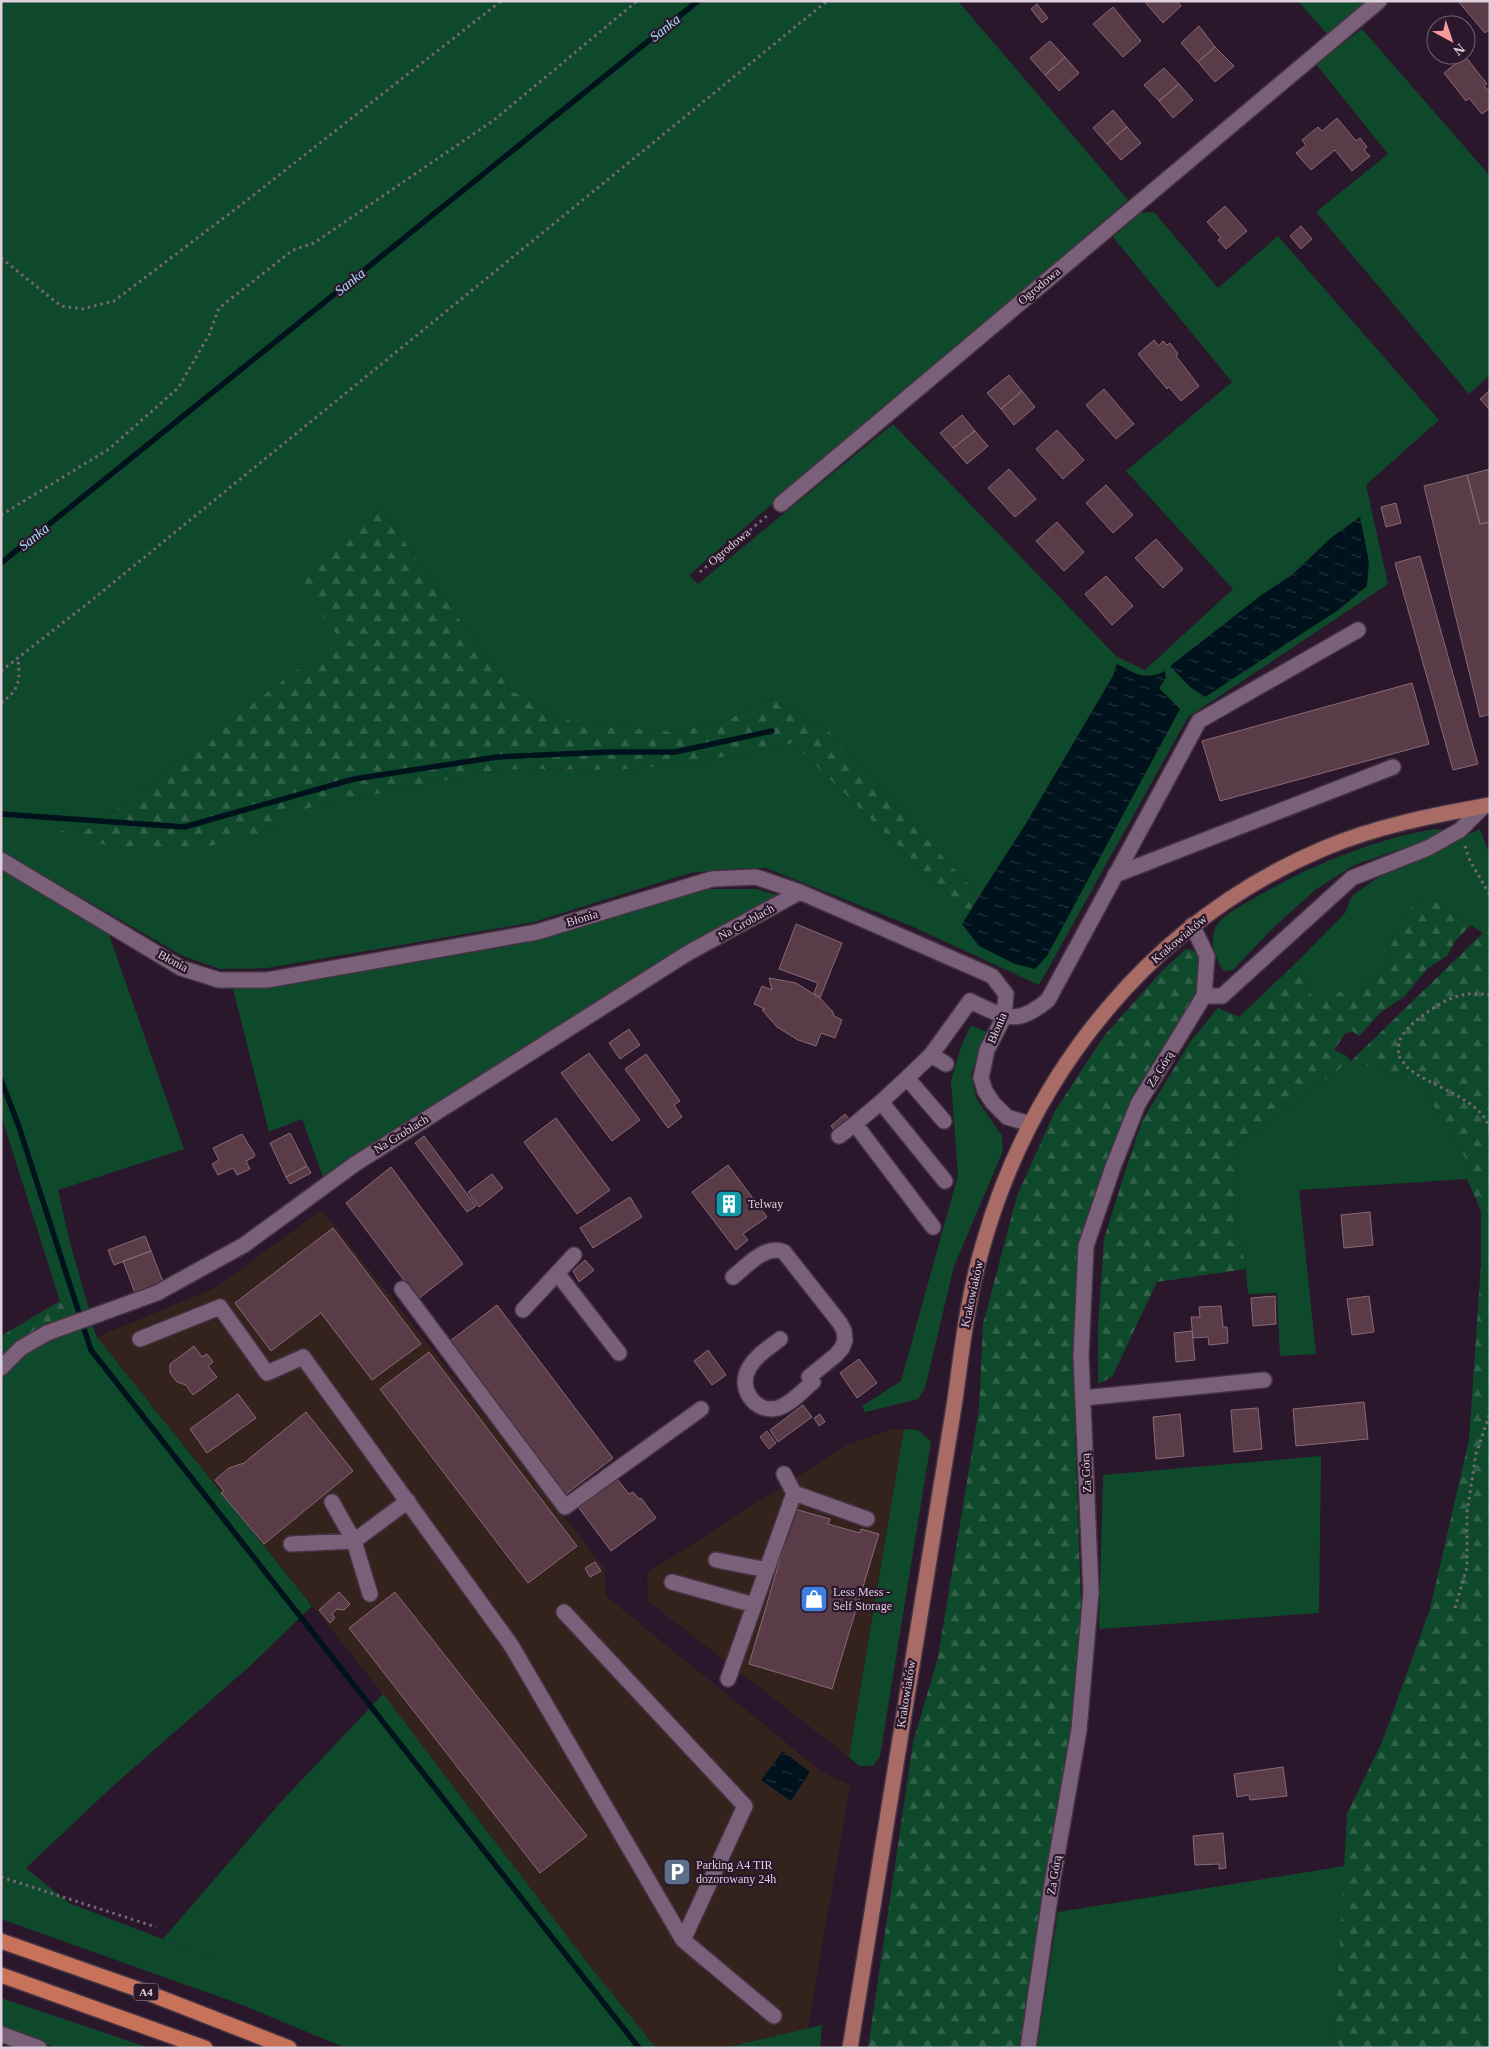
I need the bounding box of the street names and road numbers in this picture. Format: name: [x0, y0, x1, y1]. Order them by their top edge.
street label: Ogrodowa: [1015, 264, 1063, 308]
street label: Ogrodowa: [705, 525, 753, 569]
street label: Na Groblach: [716, 901, 776, 943]
street label: Błonia: [565, 906, 600, 929]
street label: Krakowiaków: [1148, 912, 1210, 966]
street label: Błonia: [156, 947, 191, 975]
street label: Błonia: [984, 1010, 1010, 1045]
street label: Za Górą: [1144, 1048, 1177, 1090]
street label: Na Groblach: [371, 1112, 431, 1156]
street label: Krakowiaków: [958, 1259, 986, 1329]
street label: Za Górą: [1078, 1452, 1094, 1493]
street label: Krakowiaków: [894, 1659, 918, 1729]
street label: Za Górą: [1044, 1854, 1064, 1896]
road number: A4: [134, 1984, 158, 2000]

